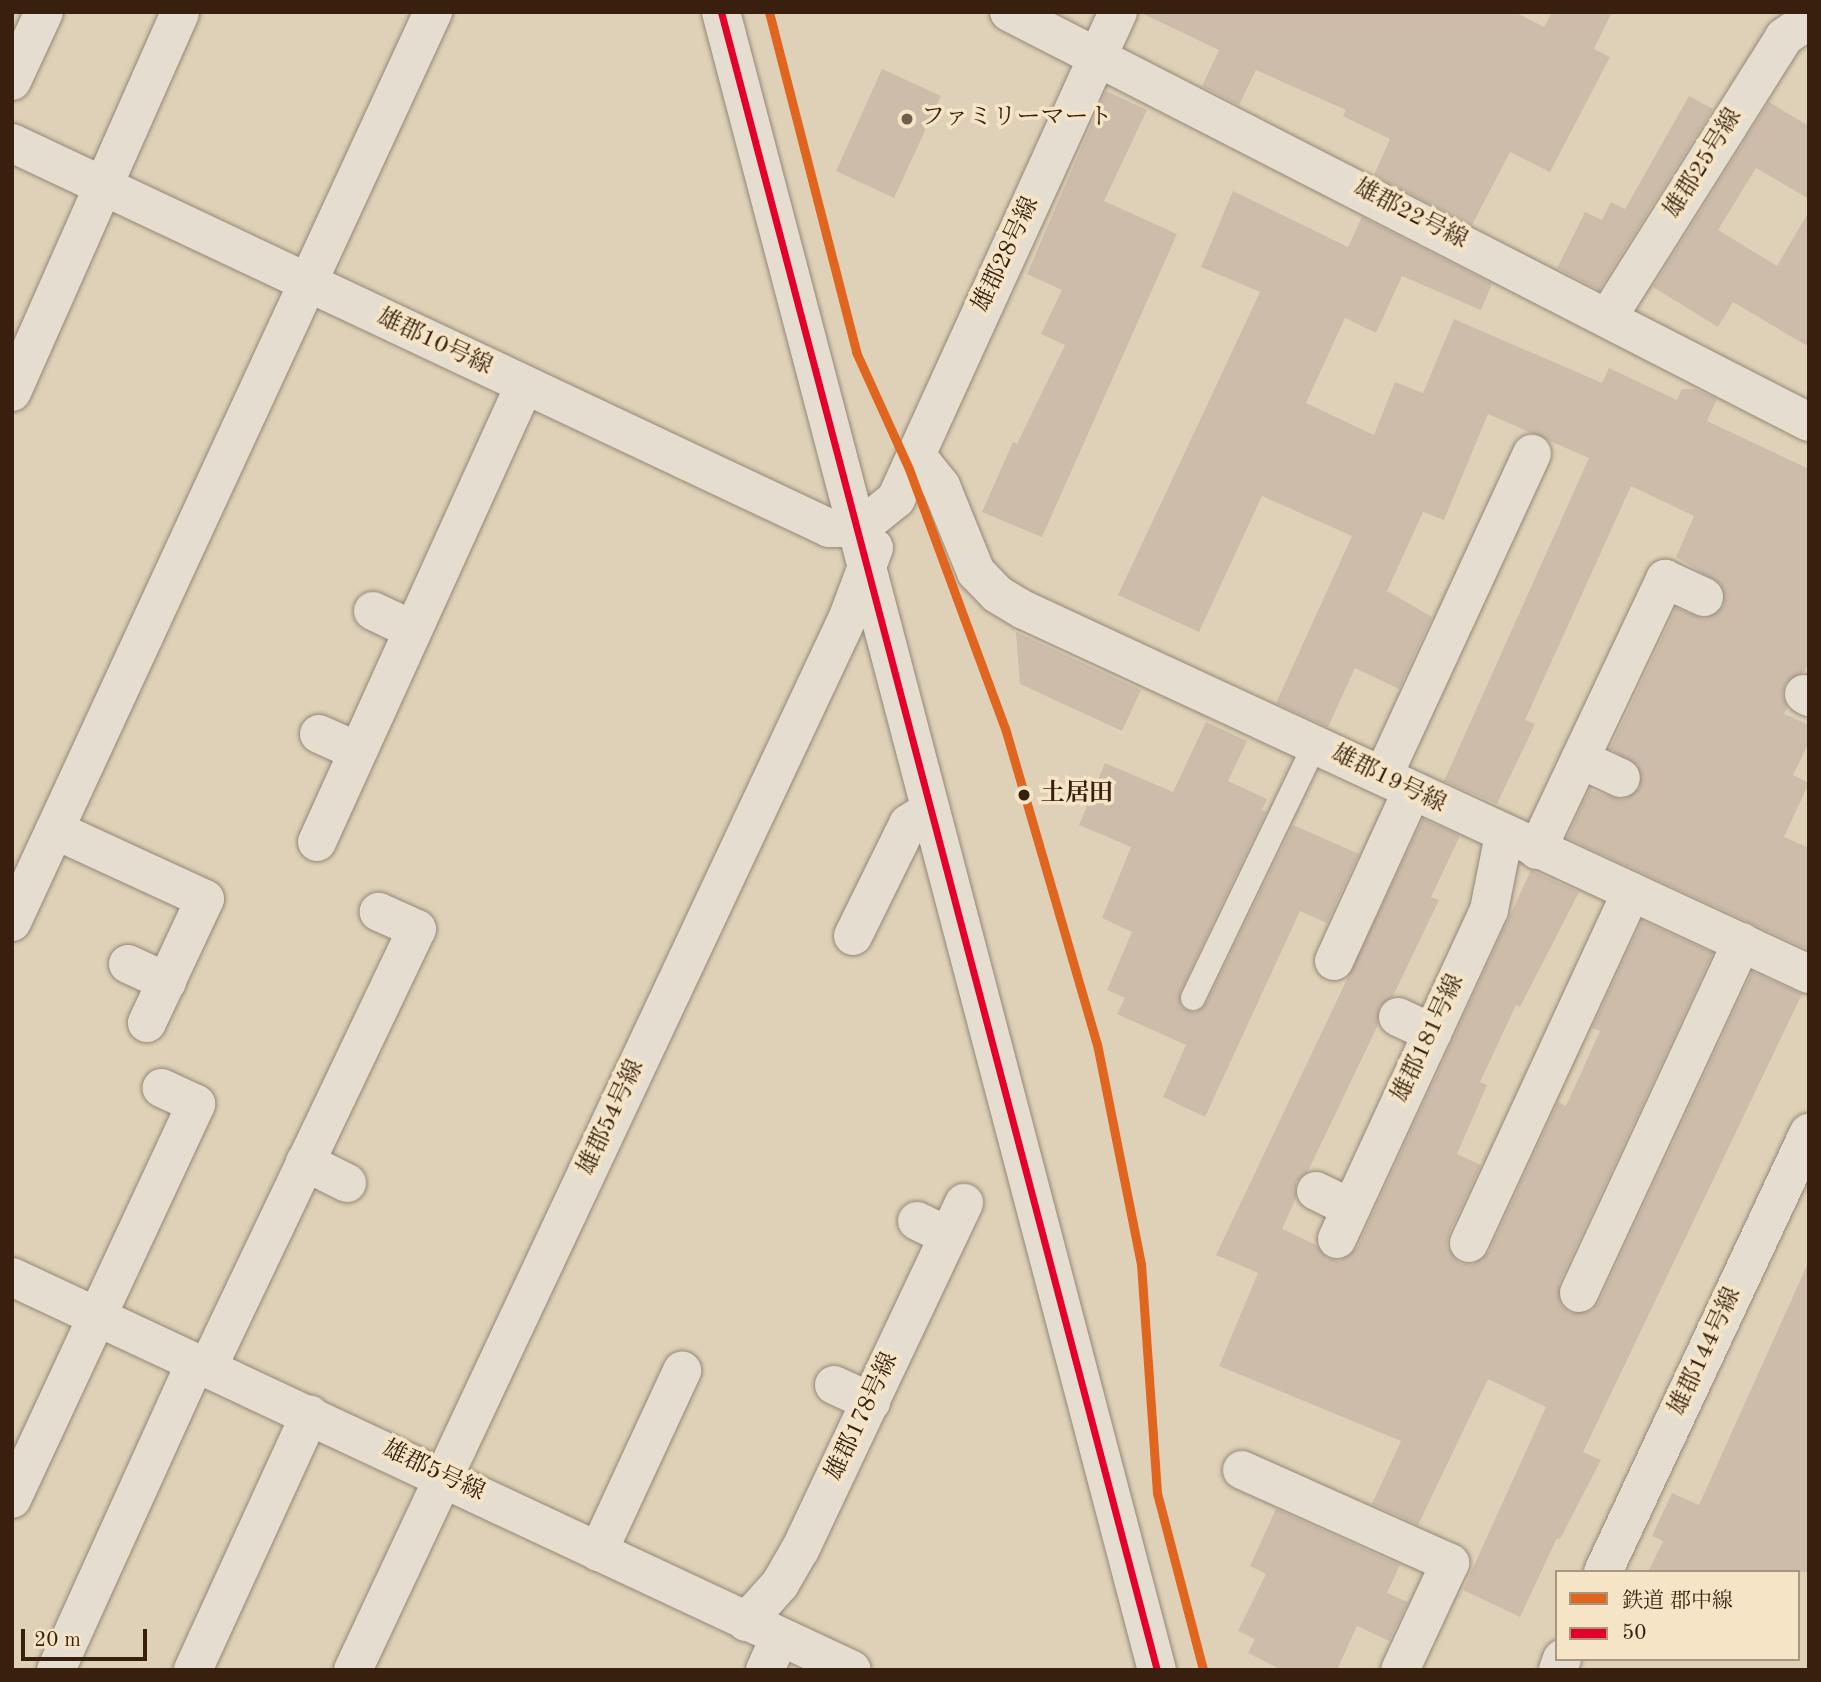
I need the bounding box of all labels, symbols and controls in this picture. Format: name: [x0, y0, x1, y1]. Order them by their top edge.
street label: 雄郡25号線: [1659, 104, 1749, 224]
place label: ファミリーマート: [921, 105, 1113, 133]
marker: ファミリーマート: [899, 111, 915, 127]
street label: 雄郡22号線: [1348, 174, 1472, 256]
street label: 雄郡28号線: [968, 193, 1046, 317]
street label: 雄郡10号線: [372, 304, 496, 382]
street label: 雄郡19号線: [1326, 740, 1450, 820]
place label: 土居田: [1041, 781, 1113, 809]
marker: 土居田: [1013, 784, 1035, 806]
street label: 雄郡181号線: [1387, 970, 1471, 1108]
street label: 雄郡54号線: [573, 1056, 651, 1180]
street label: 雄郡144号線: [1664, 1283, 1748, 1421]
street label: 雄郡178号線: [821, 1348, 905, 1486]
street label: 雄郡5号線: [377, 1436, 489, 1508]
legend: [1555, 1570, 1800, 1661]
text: 鉄道 郡中線: [1622, 1591, 1733, 1612]
scale bar: [24, 1616, 150, 1660]
text: 50: [1622, 1623, 1646, 1644]
text: 20 m: [34, 1630, 81, 1651]

